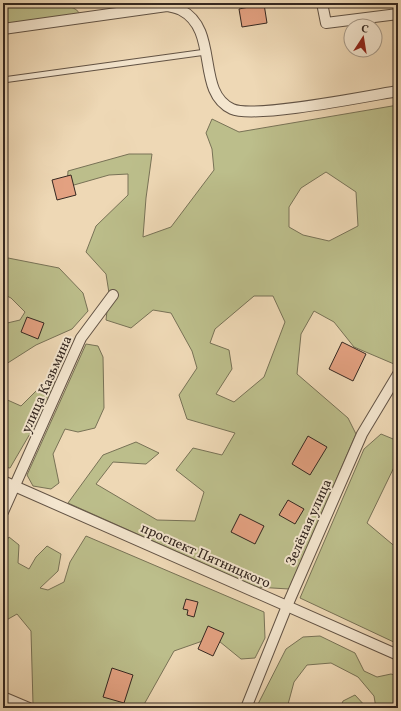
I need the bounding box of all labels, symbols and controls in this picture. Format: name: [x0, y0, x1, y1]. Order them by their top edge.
north arrow: [343, 18, 383, 58]
text: С: [360, 22, 370, 38]
street label: улица Казьмина: [17, 333, 77, 436]
street label: Зелёная улица: [282, 476, 337, 569]
street label: проспект Пятницкого: [137, 519, 273, 594]

